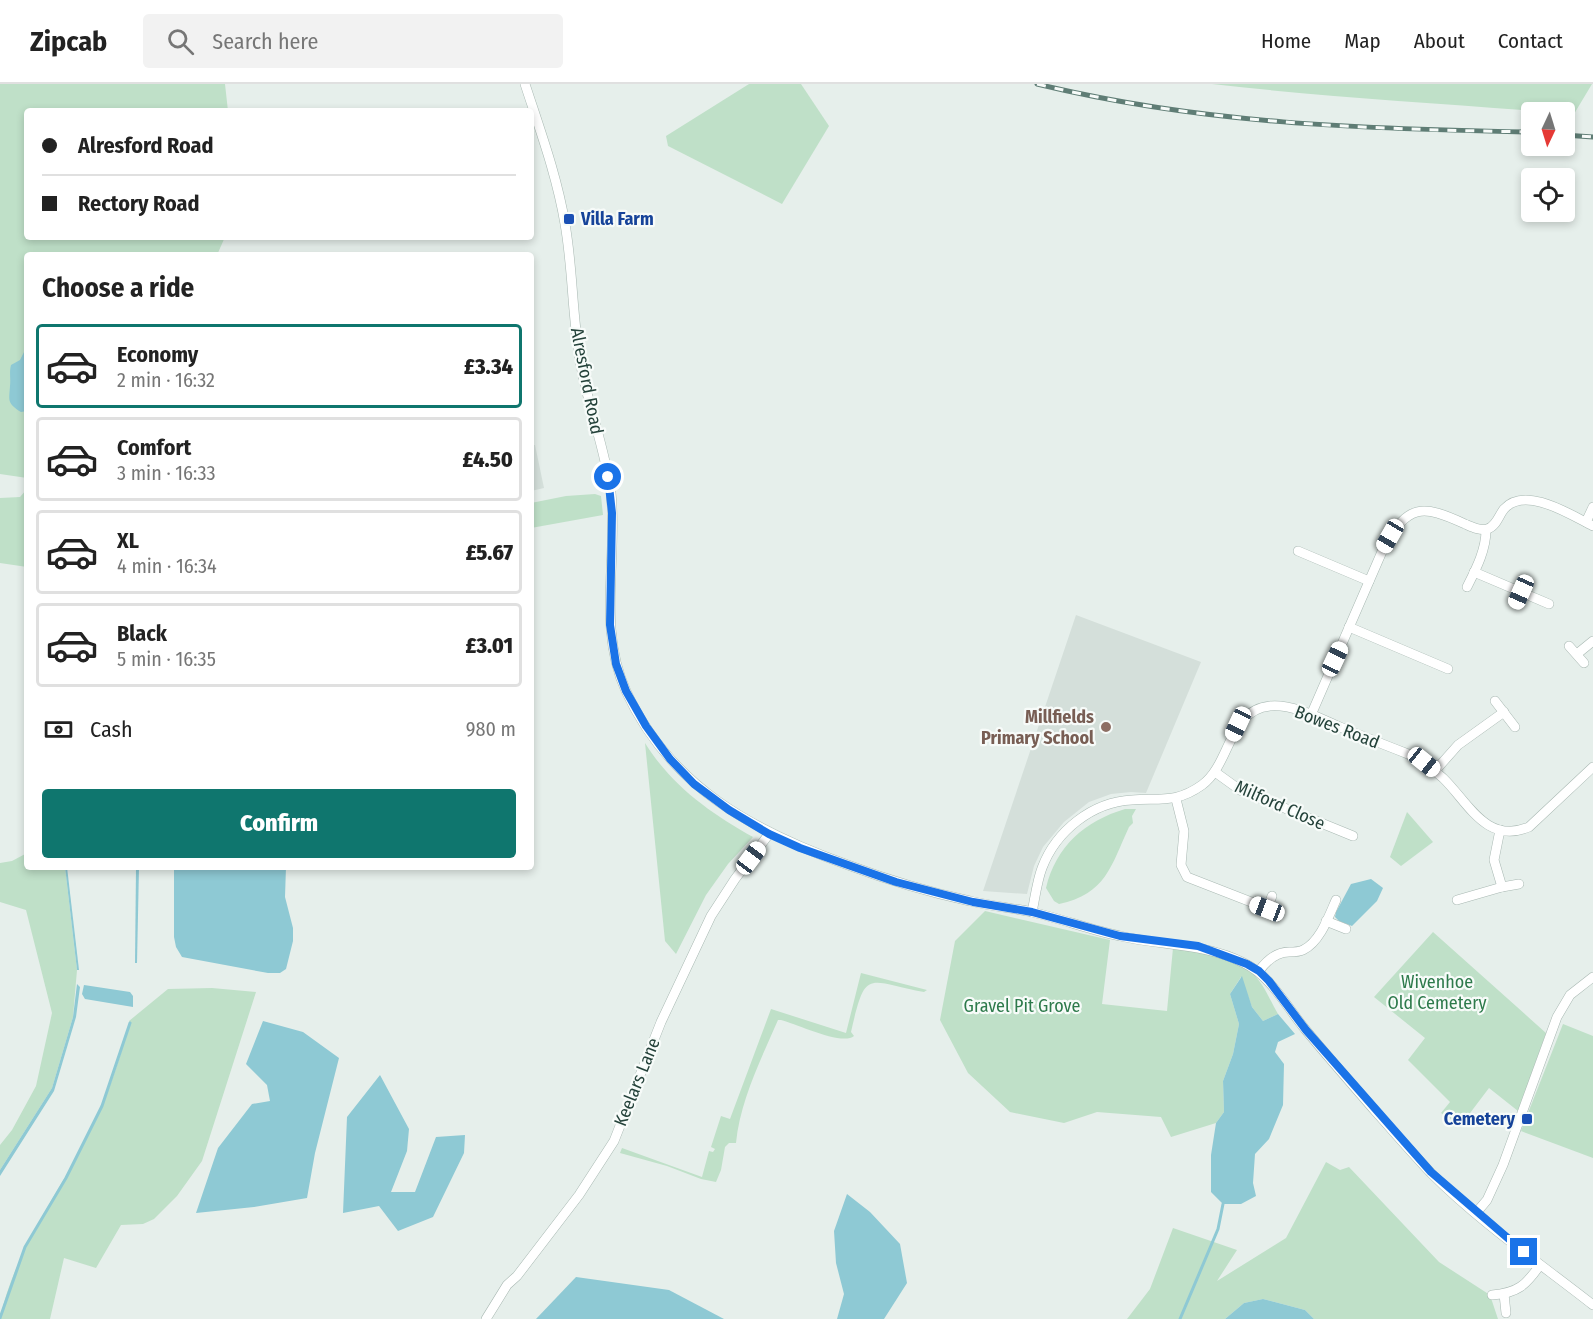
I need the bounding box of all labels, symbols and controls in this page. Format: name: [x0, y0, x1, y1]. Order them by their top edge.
search box: [143, 14, 563, 68]
text: Zipcab: [30, 25, 107, 58]
icon: search: [164, 25, 197, 58]
text: Search here: [212, 28, 318, 55]
text: Home: [1261, 28, 1311, 54]
text: Map: [1344, 28, 1381, 54]
text: About: [1414, 28, 1465, 54]
text: Contact: [1498, 28, 1563, 54]
north arrow: [1521, 102, 1575, 156]
map controls: [1521, 102, 1575, 222]
text: Alresford Road: [78, 132, 213, 159]
button: locate: [1521, 168, 1575, 222]
text: Rectory Road: [78, 190, 200, 217]
place label: Villa Farm: [580, 208, 654, 230]
marker: Villa Farm: [562, 212, 576, 226]
text: Choose a ride: [42, 272, 194, 304]
street label: Alresford Road: [566, 326, 608, 436]
icon: car: [45, 339, 99, 393]
text: Economy: [117, 341, 198, 368]
text: £3.34: [464, 353, 513, 380]
text: 2 min · 16:32: [117, 368, 215, 392]
icon: car: [45, 432, 99, 486]
text: Comfort: [117, 434, 191, 461]
text: £4.50: [463, 446, 513, 473]
text: 3 min · 16:33: [117, 461, 216, 485]
route start: [594, 463, 621, 490]
car: [1373, 516, 1407, 556]
icon: car: [45, 525, 99, 579]
text: XL: [117, 527, 139, 554]
text: £5.67: [466, 539, 513, 566]
text: 4 min · 16:34: [117, 554, 217, 578]
car: [1505, 572, 1537, 612]
icon: car: [45, 618, 99, 672]
text: Black: [117, 620, 167, 647]
text: £3.01: [466, 632, 513, 659]
car: [1319, 639, 1351, 679]
text: 5 min · 16:35: [117, 647, 216, 671]
street label: Bowes Road: [1291, 701, 1383, 753]
car: [1222, 704, 1254, 744]
place label: Millfields Primary School: [981, 706, 1094, 749]
icon: cash: [42, 713, 75, 746]
text: Cash: [90, 716, 133, 743]
text: 980 m: [466, 717, 516, 741]
marker: Millfields Primary School: [1099, 720, 1113, 734]
car: [1404, 744, 1444, 780]
street label: Milford Close: [1232, 775, 1329, 835]
button: Confirm: [42, 789, 516, 858]
car: [733, 838, 769, 878]
car: [1247, 894, 1287, 924]
park label: Wivenhoe Old Cemetery: [1387, 971, 1487, 1014]
park label: Gravel Pit Grove: [964, 995, 1080, 1017]
street label: Keelars Lane: [609, 1034, 665, 1129]
place label: Cemetery: [1444, 1108, 1515, 1130]
marker: Cemetery: [1520, 1112, 1534, 1126]
route end: [1510, 1238, 1537, 1265]

